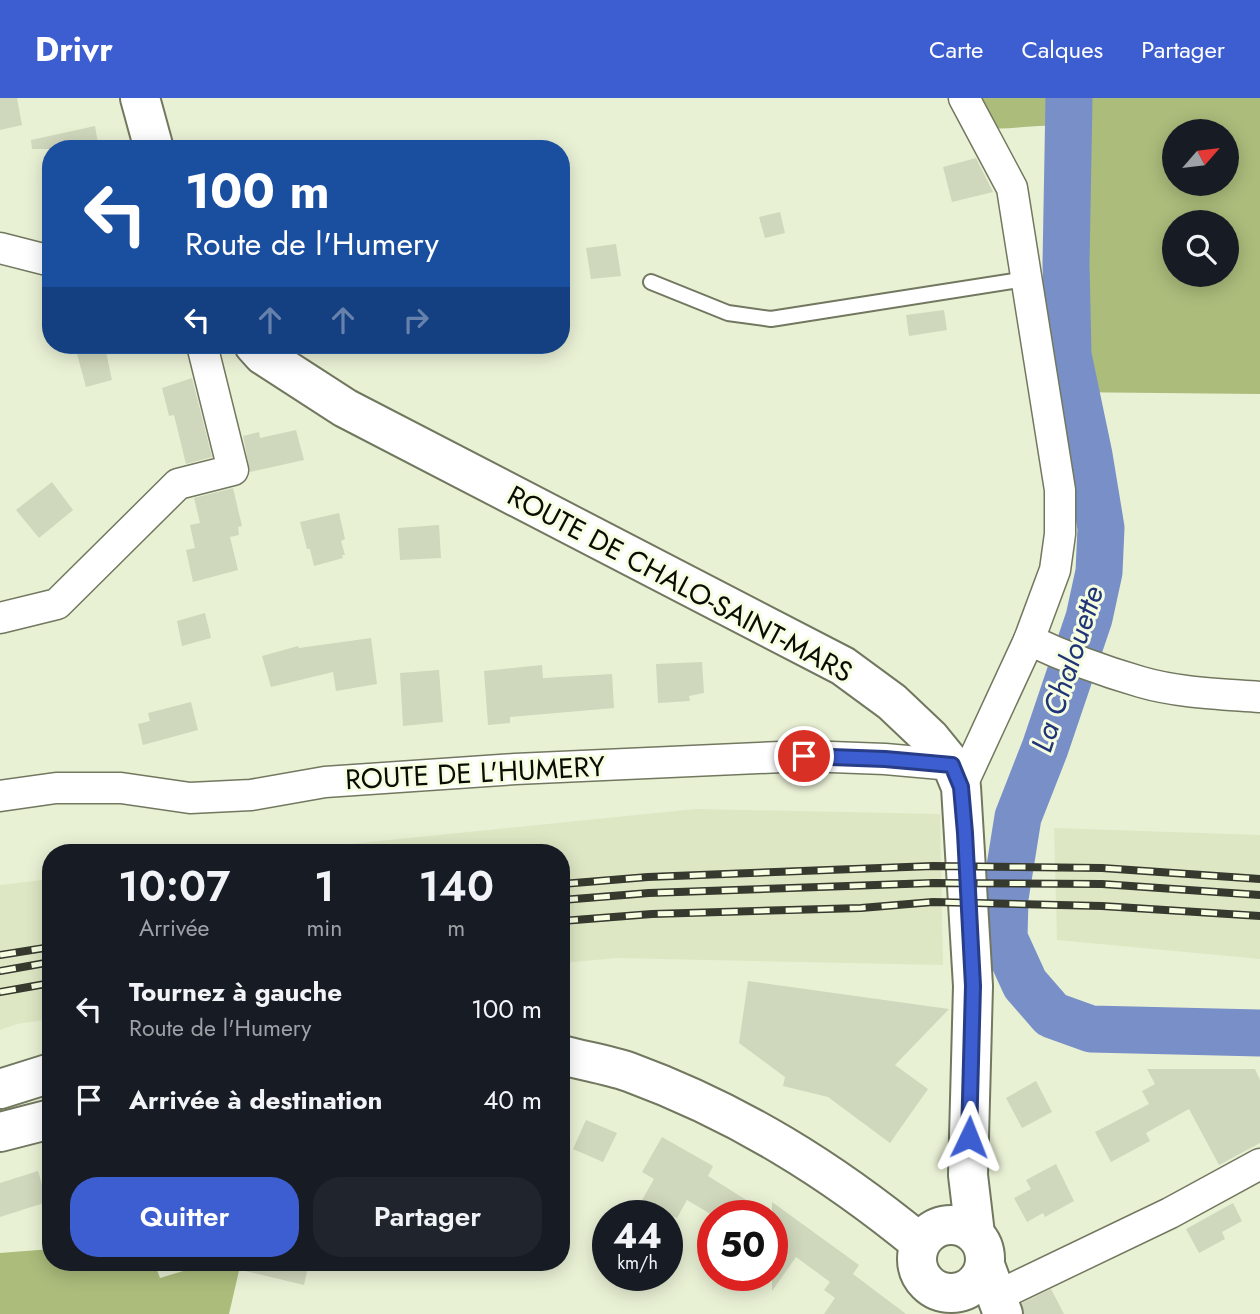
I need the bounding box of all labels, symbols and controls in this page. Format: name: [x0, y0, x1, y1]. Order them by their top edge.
text: Drivr: [35, 26, 113, 73]
text: Carte: [929, 32, 983, 67]
text: Calques: [1021, 32, 1103, 67]
text: Partager: [1141, 32, 1225, 67]
north arrow: [1162, 119, 1239, 196]
map controls: [1162, 119, 1239, 287]
text: 100 m: [185, 156, 330, 226]
icon: left: [70, 168, 161, 259]
button: search: [1162, 210, 1239, 287]
text: Route de l'Humery: [185, 221, 439, 267]
icon: left: [178, 301, 216, 339]
icon: ahead: [251, 301, 289, 339]
icon: ahead: [324, 301, 362, 339]
icon: right: [397, 301, 435, 339]
street label: ROUTE DE CHALO-SAINT-MARS: [500, 475, 860, 693]
water label: La Chalouette: [1020, 580, 1114, 758]
pin: [774, 726, 834, 786]
icon: arrive: [785, 737, 823, 775]
street label: ROUTE DE L'HUMERY: [344, 746, 606, 800]
text: 10:07: [118, 856, 230, 917]
text: 1: [314, 856, 335, 917]
text: 140: [418, 856, 494, 917]
text: Arrivée: [139, 911, 209, 945]
text: min: [306, 911, 342, 945]
text: m: [447, 911, 465, 945]
text: Tournez à gauche: [129, 973, 342, 1011]
icon: left: [70, 990, 108, 1028]
text: 100 m: [471, 990, 542, 1028]
text: Route de l'Humery: [129, 1011, 311, 1045]
icon: arrive: [70, 1081, 108, 1119]
text: Arrivée à destination: [129, 1081, 382, 1119]
text: 40 m: [483, 1081, 542, 1119]
position arrow: [932, 1100, 1006, 1174]
button: Quitter: [70, 1177, 299, 1257]
button: Partager: [313, 1177, 542, 1257]
speed limit sign: 50: [697, 1200, 788, 1291]
text: 44: [613, 1211, 662, 1261]
text: km/h: [617, 1250, 658, 1276]

